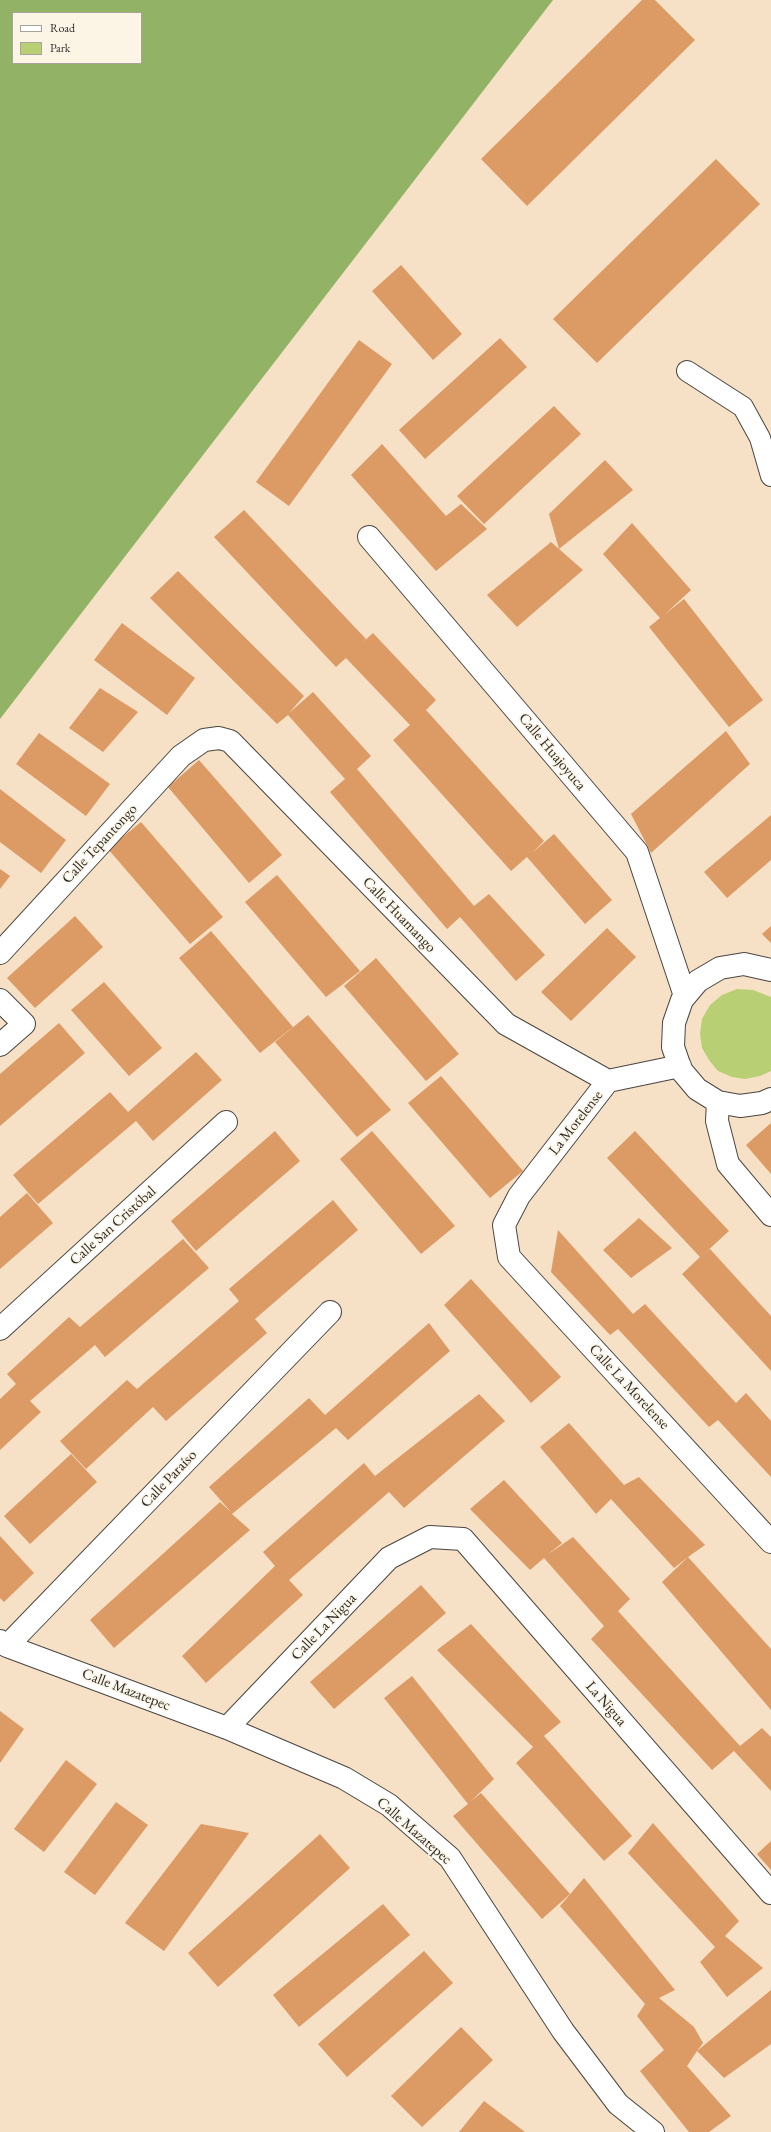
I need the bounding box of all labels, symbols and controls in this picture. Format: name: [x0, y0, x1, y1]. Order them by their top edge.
legend: [12, 12, 142, 64]
text: Road: [50, 20, 75, 36]
text: Park: [50, 40, 70, 56]
street label: Calle Huajoyuca: [514, 710, 590, 794]
street label: Calle Tepantongo: [58, 800, 142, 888]
street label: Calle Huamango: [358, 873, 440, 957]
street label: La Morelense: [545, 1087, 607, 1159]
street label: Calle San Cristóbal: [66, 1183, 160, 1269]
street label: Calle La Morelense: [585, 1341, 673, 1433]
street label: Calle Paraíso: [137, 1446, 201, 1512]
street label: Calle La Nigua: [288, 1590, 360, 1664]
street label: Calle Mazatepec: [79, 1665, 173, 1715]
street label: La Nigua: [582, 1678, 630, 1730]
street label: Calle Mazatepec: [373, 1794, 455, 1868]

